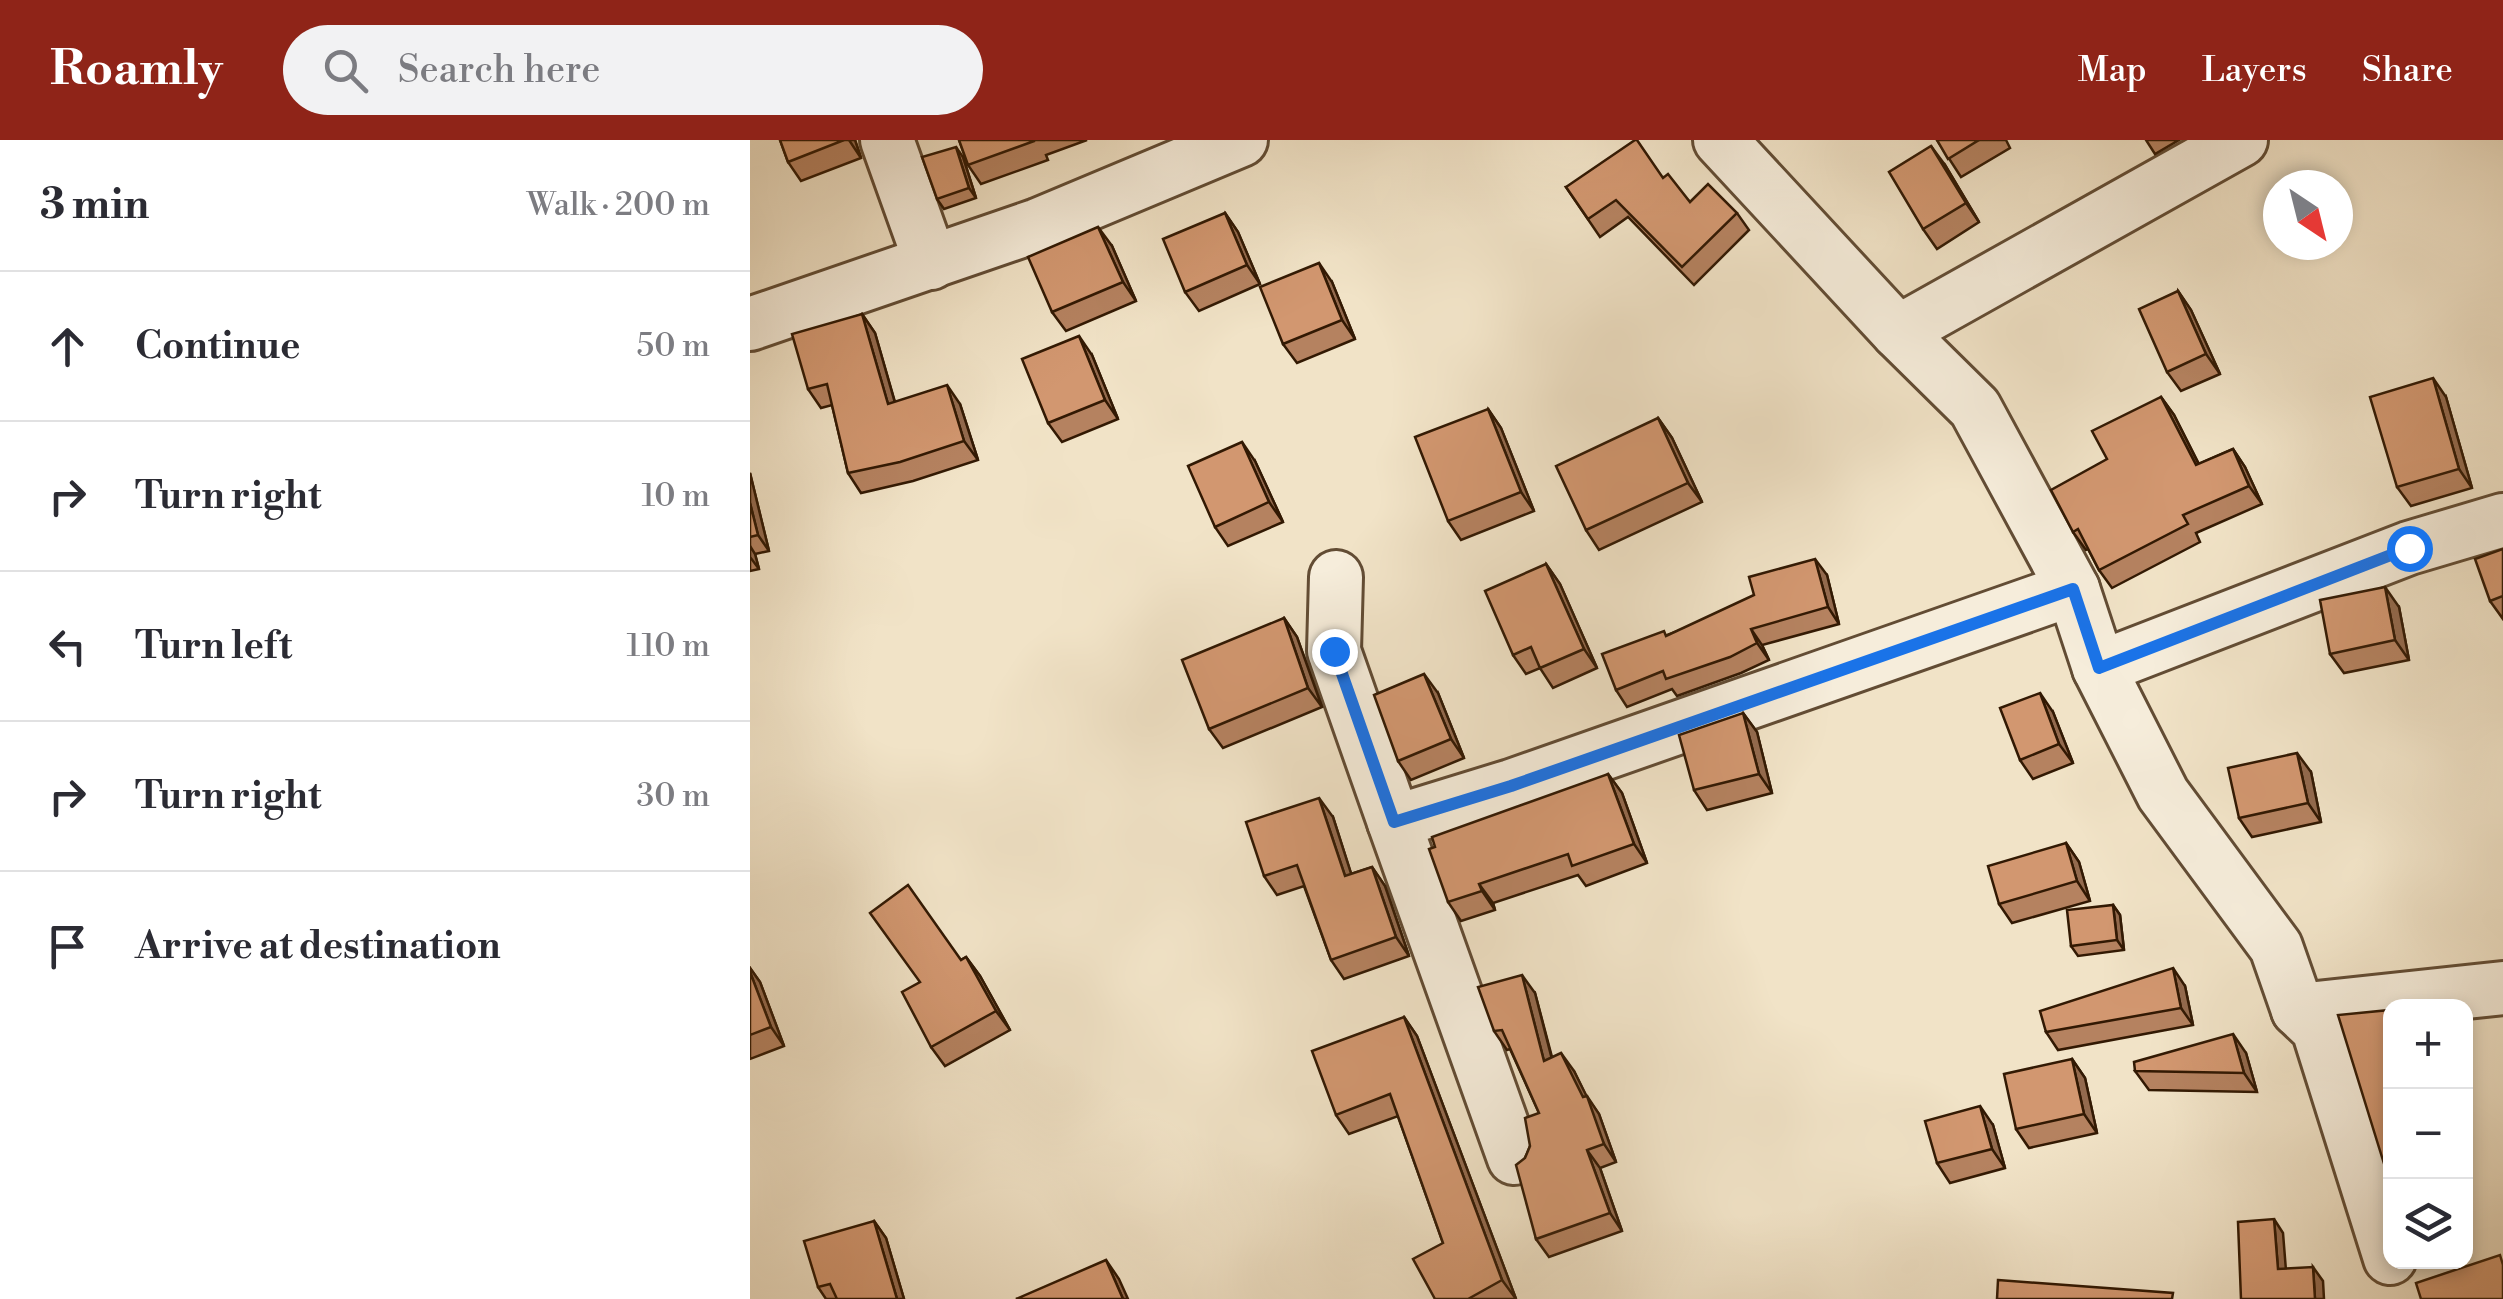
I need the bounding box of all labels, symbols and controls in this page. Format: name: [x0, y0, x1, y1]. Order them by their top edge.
search box: [283, 25, 983, 115]
text: Roamly: [50, 40, 223, 100]
icon: search: [318, 43, 373, 98]
text: Search here: [398, 47, 600, 94]
text: Map: [2078, 49, 2147, 92]
text: Layers: [2202, 49, 2307, 92]
text: Share: [2362, 49, 2453, 92]
north arrow: [2263, 170, 2353, 260]
text: 3 min: [40, 179, 149, 232]
text: Walk · 200 m: [527, 185, 710, 225]
icon: ahead: [40, 319, 95, 374]
text: Continue: [135, 323, 300, 370]
text: 50 m: [637, 326, 710, 366]
icon: right: [40, 469, 95, 524]
text: Turn right: [135, 473, 321, 520]
text: 10 m: [641, 476, 710, 516]
route start: [2387, 526, 2433, 572]
icon: left: [40, 619, 95, 674]
text: Turn left: [135, 623, 292, 670]
text: 110 m: [627, 626, 710, 666]
route end: [1312, 629, 1358, 675]
icon: right: [40, 769, 95, 824]
text: Turn right: [135, 773, 321, 820]
text: 30 m: [636, 776, 710, 816]
icon: arrive: [40, 919, 95, 974]
text: Arrive at destination: [135, 923, 501, 970]
map controls: [2383, 999, 2473, 1269]
button: +: [2383, 999, 2473, 1089]
button: −: [2383, 1089, 2473, 1179]
button: layers: [2383, 1179, 2473, 1269]

